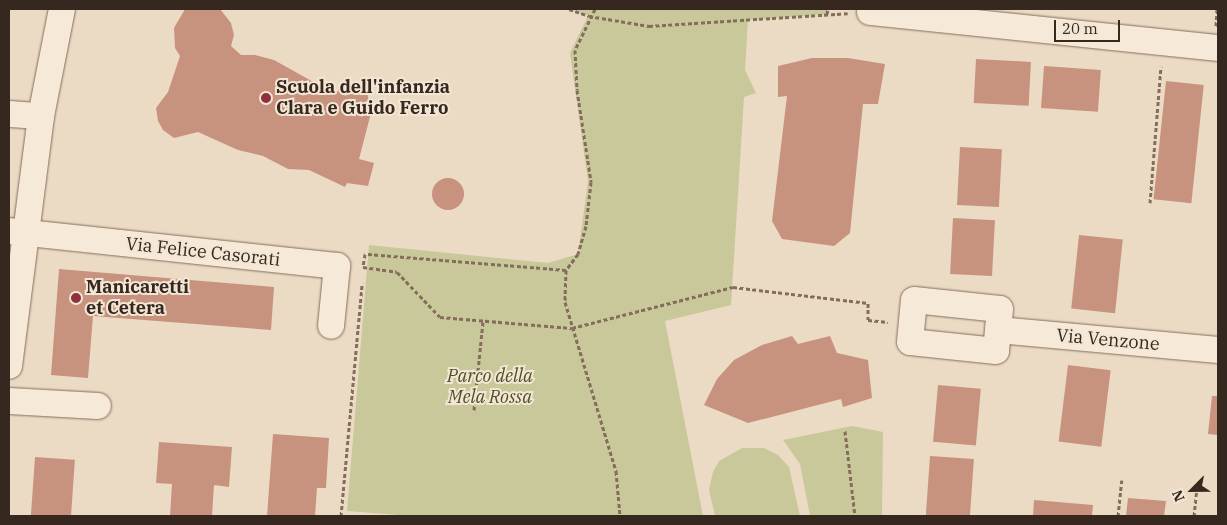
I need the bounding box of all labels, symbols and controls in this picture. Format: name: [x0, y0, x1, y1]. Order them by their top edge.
scale bar: [1057, 10, 1123, 42]
text: 20 m: [1062, 19, 1098, 38]
place label: Scuola dell'infanzia Clara e Guido Ferro: [276, 77, 450, 120]
marker: Scuola dell'infanzia Clara e Guido Ferro: [260, 92, 272, 104]
street label: Via Felice Casorati: [125, 233, 281, 271]
place label: Manicaretti et Cetera: [86, 277, 189, 320]
marker: Manicaretti et Cetera: [70, 292, 82, 304]
street label: Via Venzone: [1055, 325, 1161, 355]
park label: Parco della Mela Rossa: [447, 366, 533, 408]
north arrow: [1167, 465, 1217, 515]
text: N: [1168, 487, 1189, 504]

